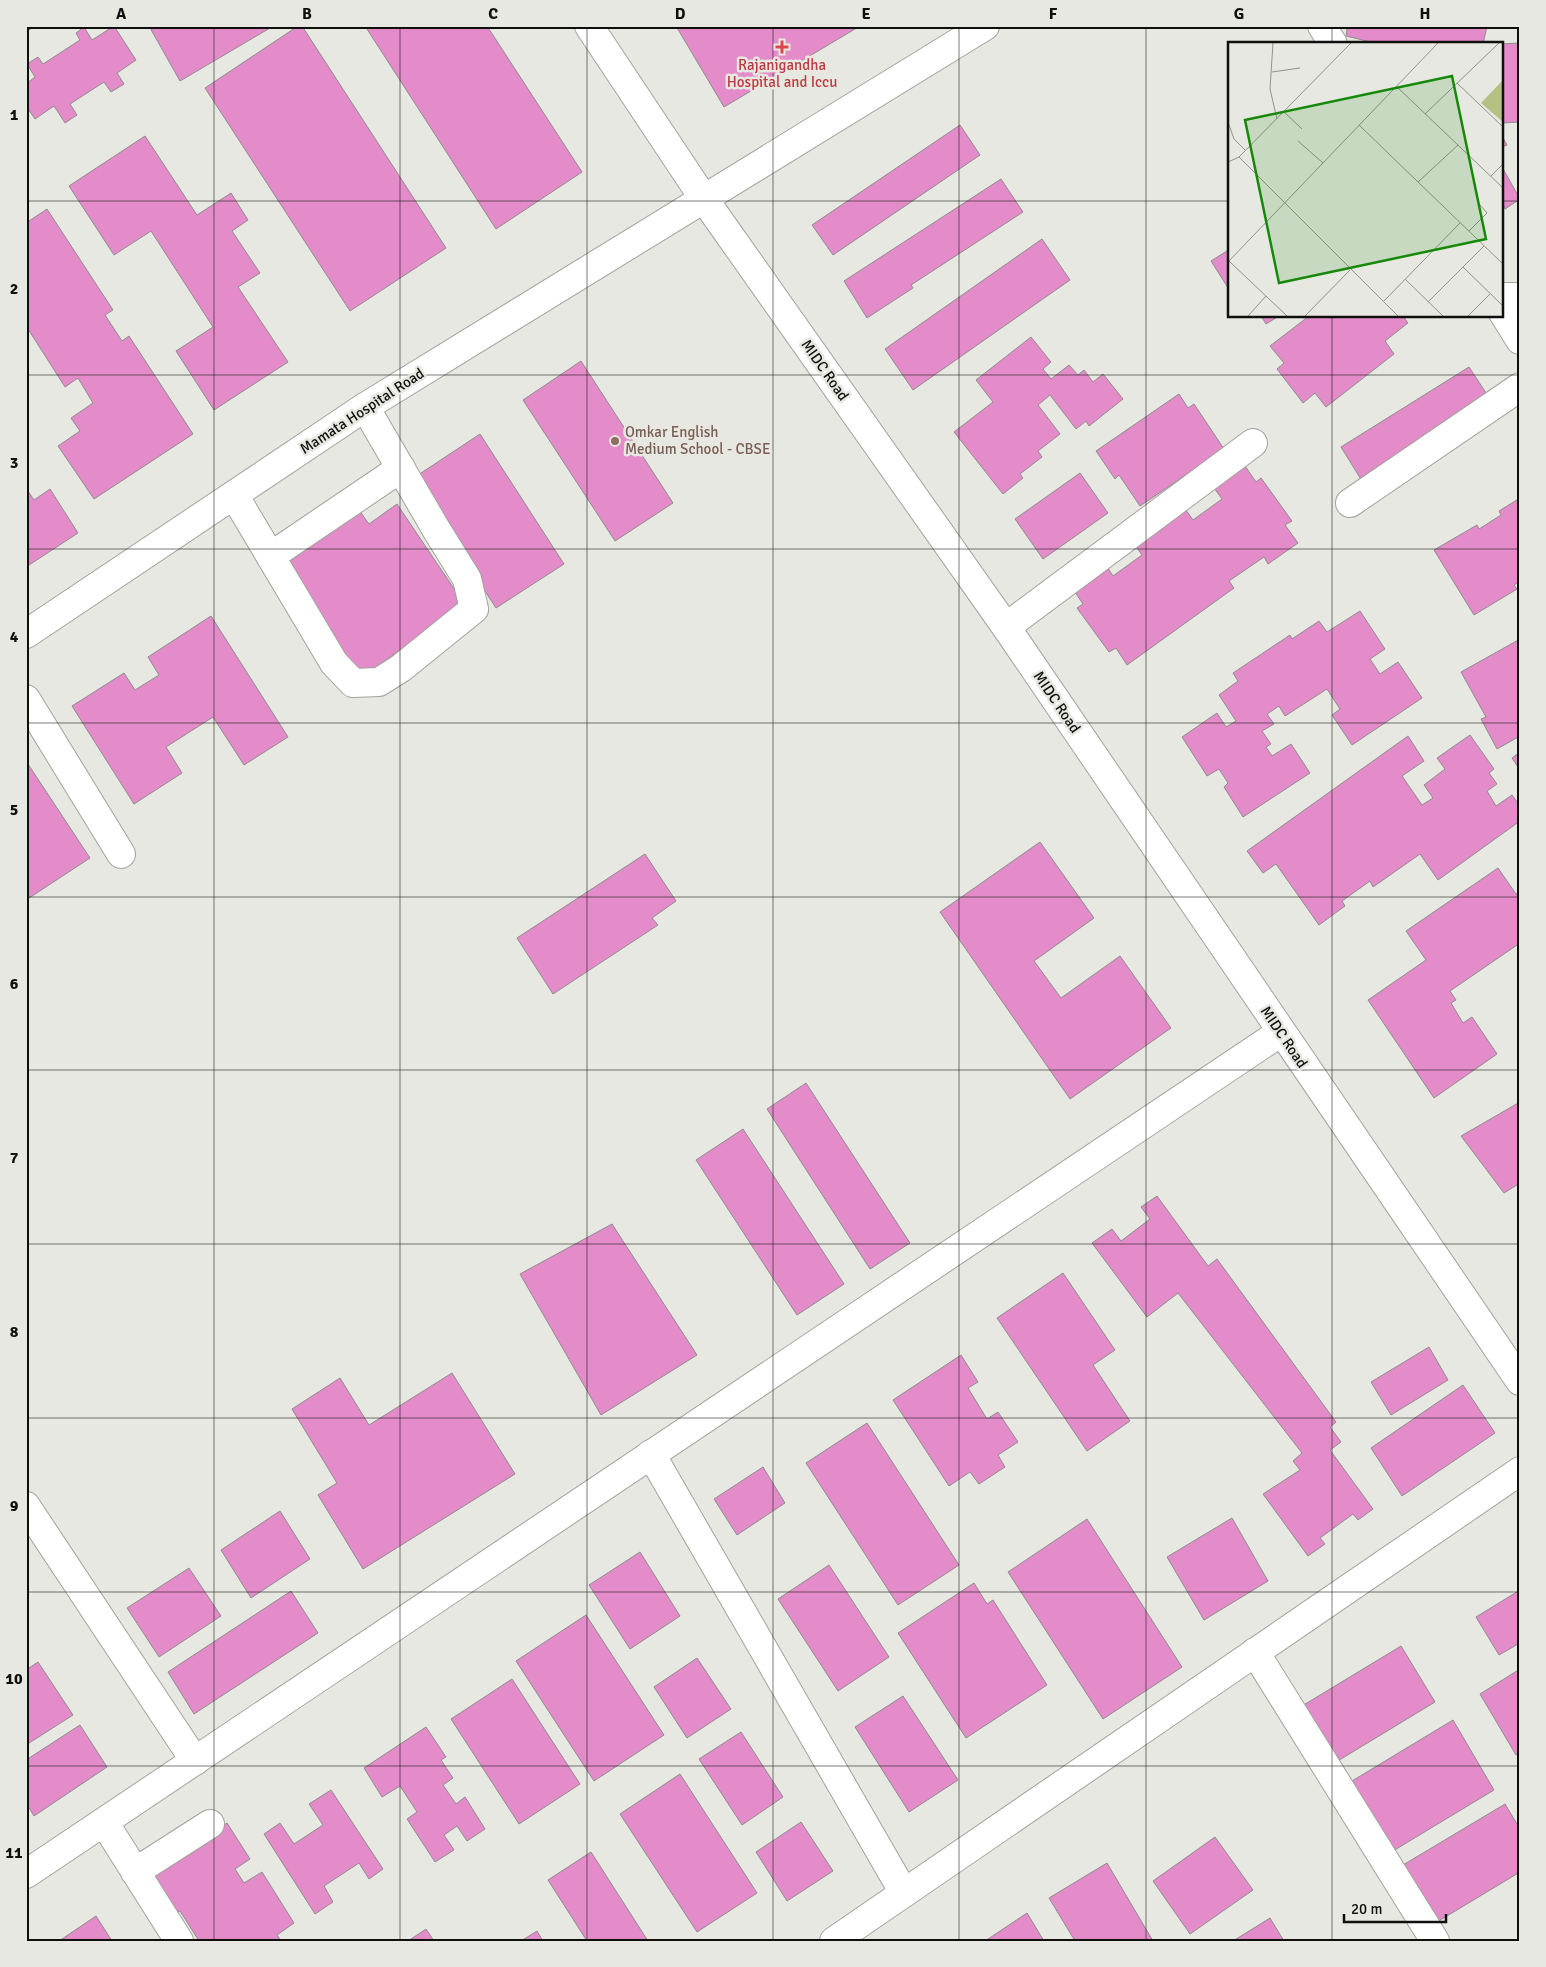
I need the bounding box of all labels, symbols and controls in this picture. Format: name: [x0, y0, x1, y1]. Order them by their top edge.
text: A: [116, 4, 127, 24]
text: B: [302, 4, 312, 24]
text: C: [488, 4, 498, 24]
text: D: [675, 4, 686, 24]
text: E: [861, 4, 871, 24]
text: F: [1049, 4, 1058, 24]
text: G: [1234, 4, 1244, 24]
text: H: [1420, 4, 1430, 24]
marker: Rajanigandha Hospital and Iccu: [775, 40, 789, 54]
inset map: [1228, 42, 1504, 318]
place label: Rajanigandha Hospital and Iccu: [727, 56, 837, 91]
text: 1: [10, 105, 19, 125]
text: 2: [10, 279, 18, 299]
street label: MIDC Road: [797, 336, 853, 404]
street label: Mamata Hospital Road: [297, 364, 427, 458]
place label: Omkar English Medium School - CBSE: [625, 423, 770, 458]
marker: Omkar English Medium School - CBSE: [609, 435, 621, 447]
text: 3: [10, 453, 18, 473]
text: 4: [10, 627, 19, 647]
street label: MIDC Road: [1030, 668, 1084, 736]
text: 5: [10, 800, 18, 820]
text: 6: [10, 974, 19, 994]
street label: MIDC Road: [1257, 1003, 1311, 1071]
text: 7: [10, 1148, 19, 1168]
text: 8: [10, 1322, 19, 1342]
text: 9: [10, 1496, 19, 1516]
text: 10: [5, 1669, 23, 1689]
text: 11: [5, 1843, 23, 1863]
scale bar: [1344, 1892, 1446, 1924]
text: 20 m: [1351, 1900, 1382, 1918]

